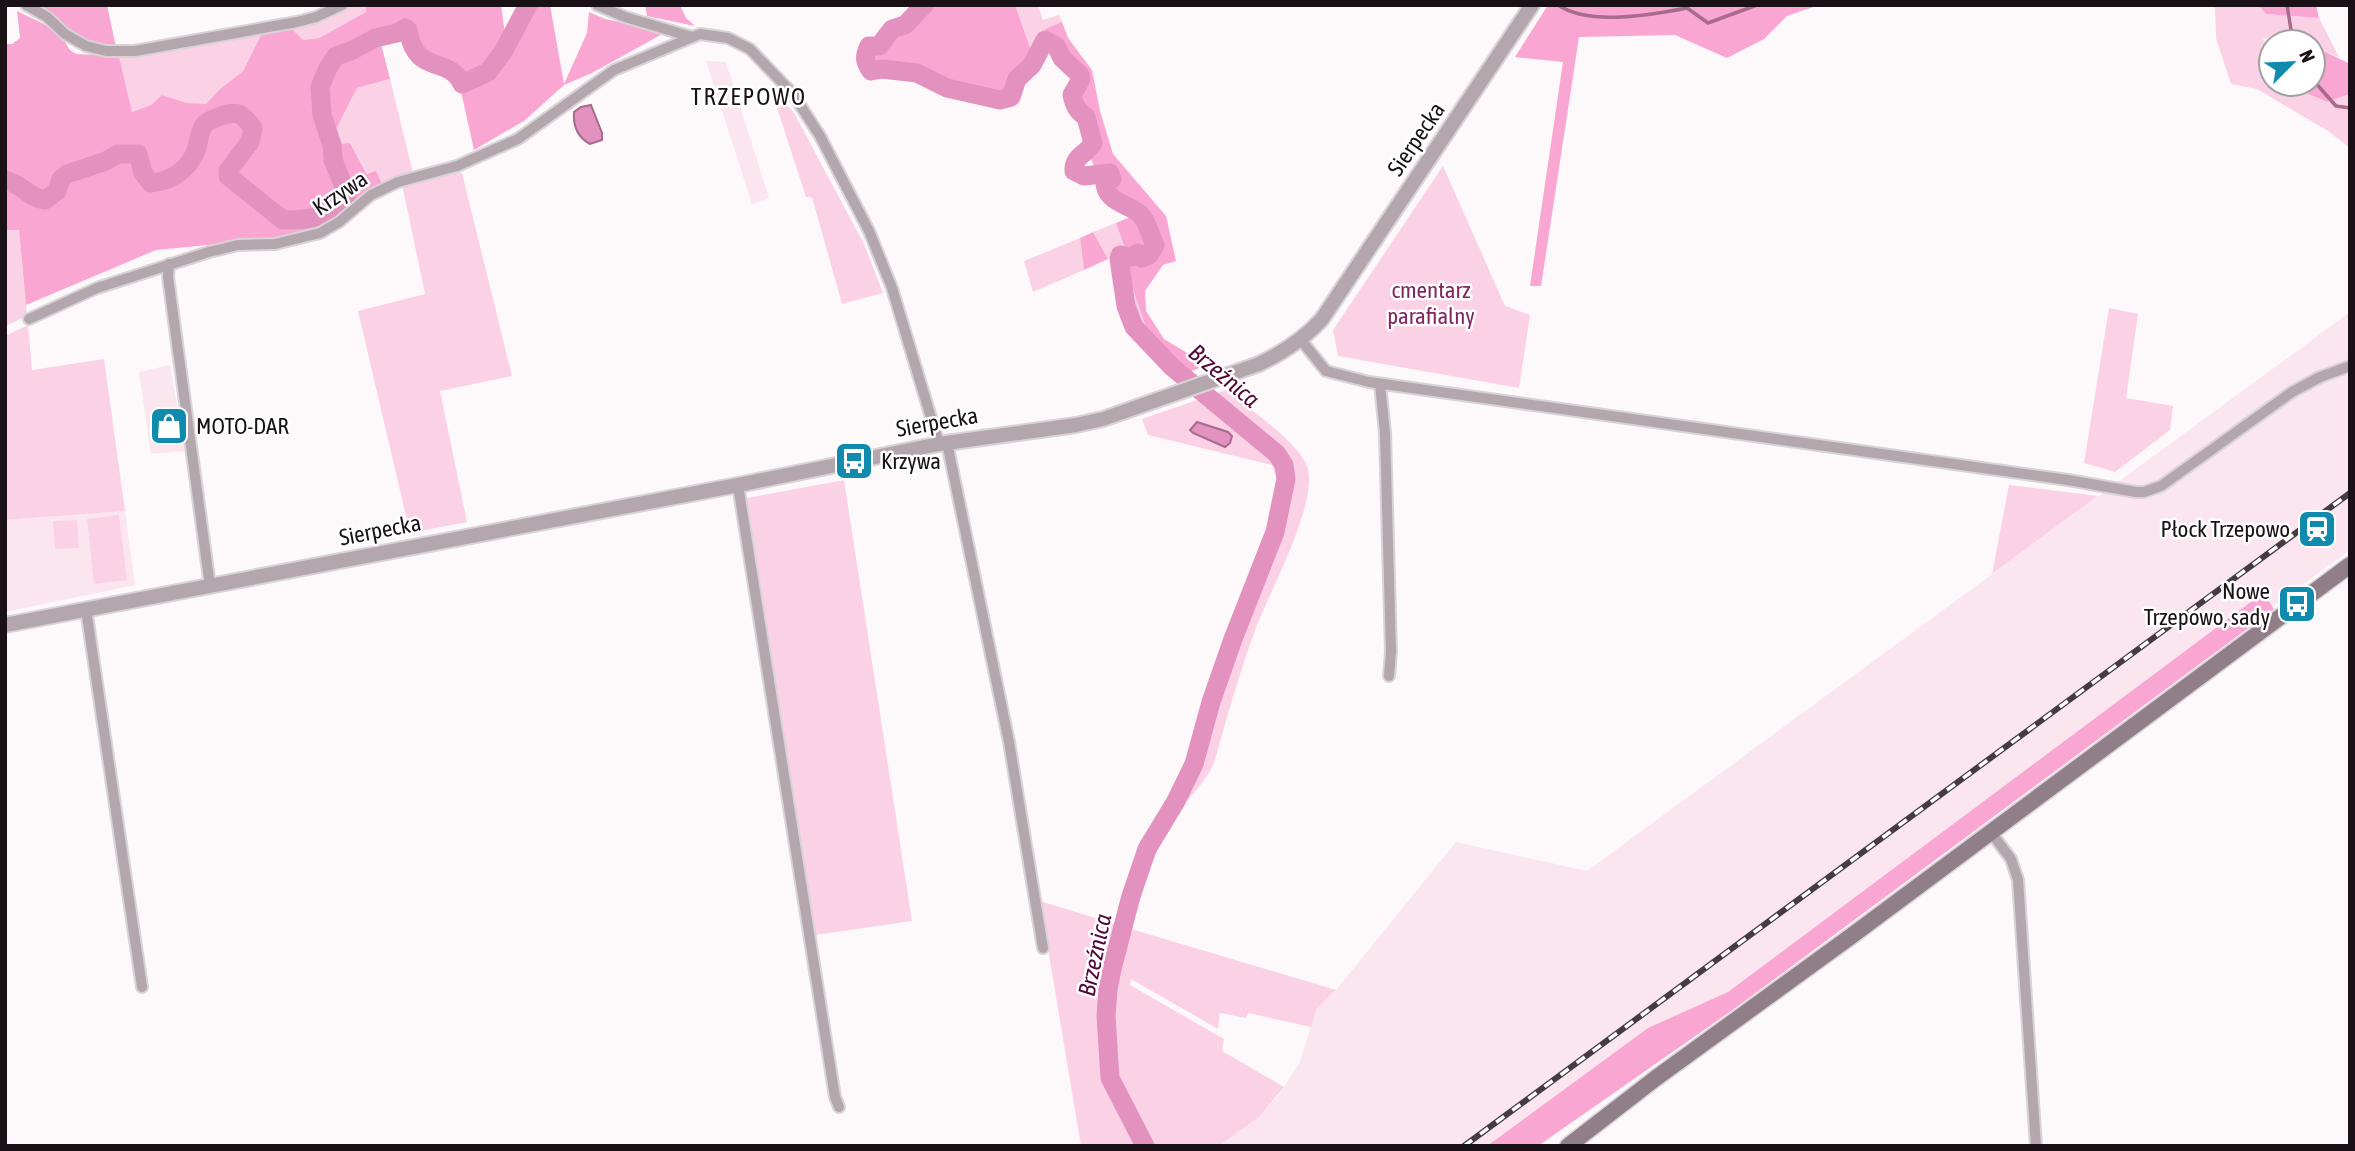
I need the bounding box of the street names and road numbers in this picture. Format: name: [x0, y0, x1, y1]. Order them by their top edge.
street label: Sierpecka: [1382, 97, 1450, 181]
street label: Krzywa: [308, 165, 372, 221]
street label: Sierpecka: [894, 402, 980, 442]
street label: Sierpecka: [337, 509, 423, 551]

